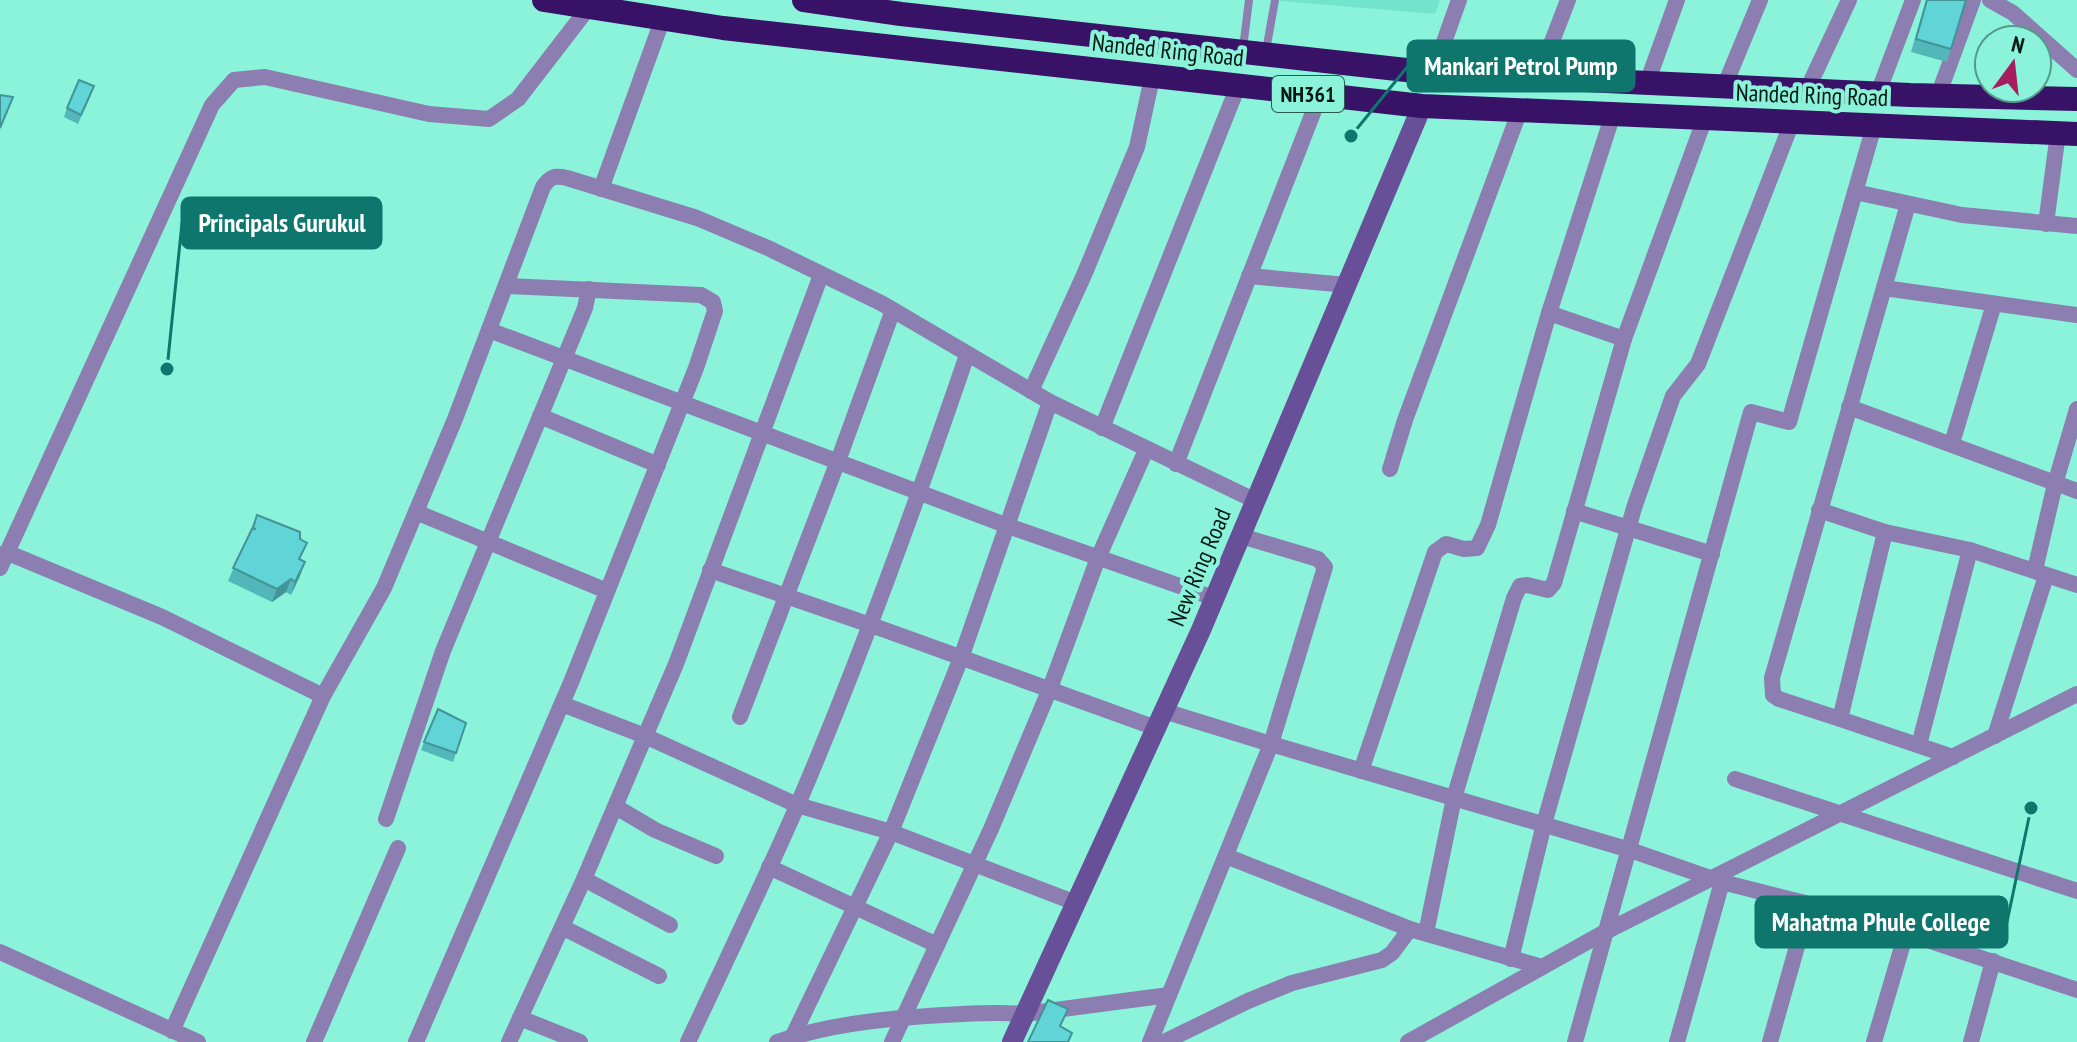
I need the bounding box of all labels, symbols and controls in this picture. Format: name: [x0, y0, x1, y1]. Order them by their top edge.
north arrow: [1973, 24, 2053, 104]
street label: Nanded Ring Road: [1091, 27, 1245, 73]
text: N: [2009, 30, 2028, 60]
callout: Mankari Petrol Pump: [1408, 41, 1634, 91]
text: Mankari Petrol Pump: [1424, 49, 1618, 82]
road number: NH361: [1272, 76, 1344, 112]
street label: Nanded Ring Road: [1735, 77, 1889, 113]
callout: Principals Gurukul: [182, 198, 381, 248]
text: Principals Gurukul: [198, 206, 366, 239]
street label: New Ring Road: [1160, 503, 1238, 631]
callout: Mahatma Phule College: [1756, 897, 2007, 947]
text: Mahatma Phule College: [1772, 905, 1990, 938]

